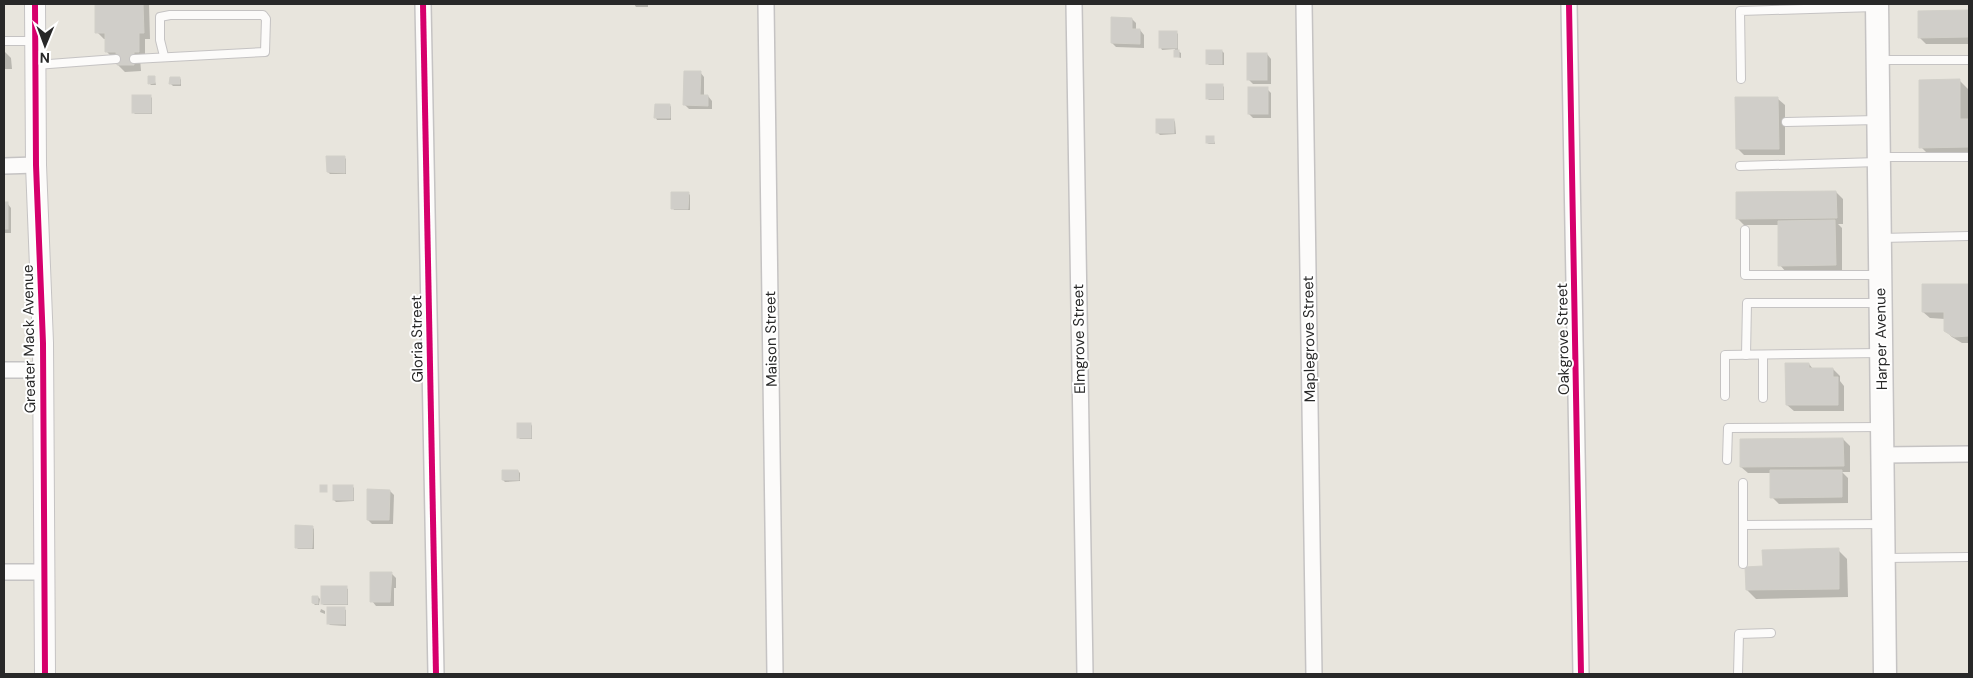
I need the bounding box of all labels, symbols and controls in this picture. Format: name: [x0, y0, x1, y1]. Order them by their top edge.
north arrow: [20, 20, 70, 70]
text: N: [40, 49, 50, 67]
street label: Greater Mack Avenue: [18, 264, 40, 414]
street label: Maplegrove Street: [1298, 275, 1320, 403]
street label: Oakgrove Street: [1552, 283, 1574, 395]
street label: Elmgrove Street: [1068, 284, 1090, 394]
street label: Harper Avenue: [1870, 288, 1892, 390]
street label: Maison Street: [760, 291, 782, 387]
street label: Gloria Street: [406, 295, 428, 383]

